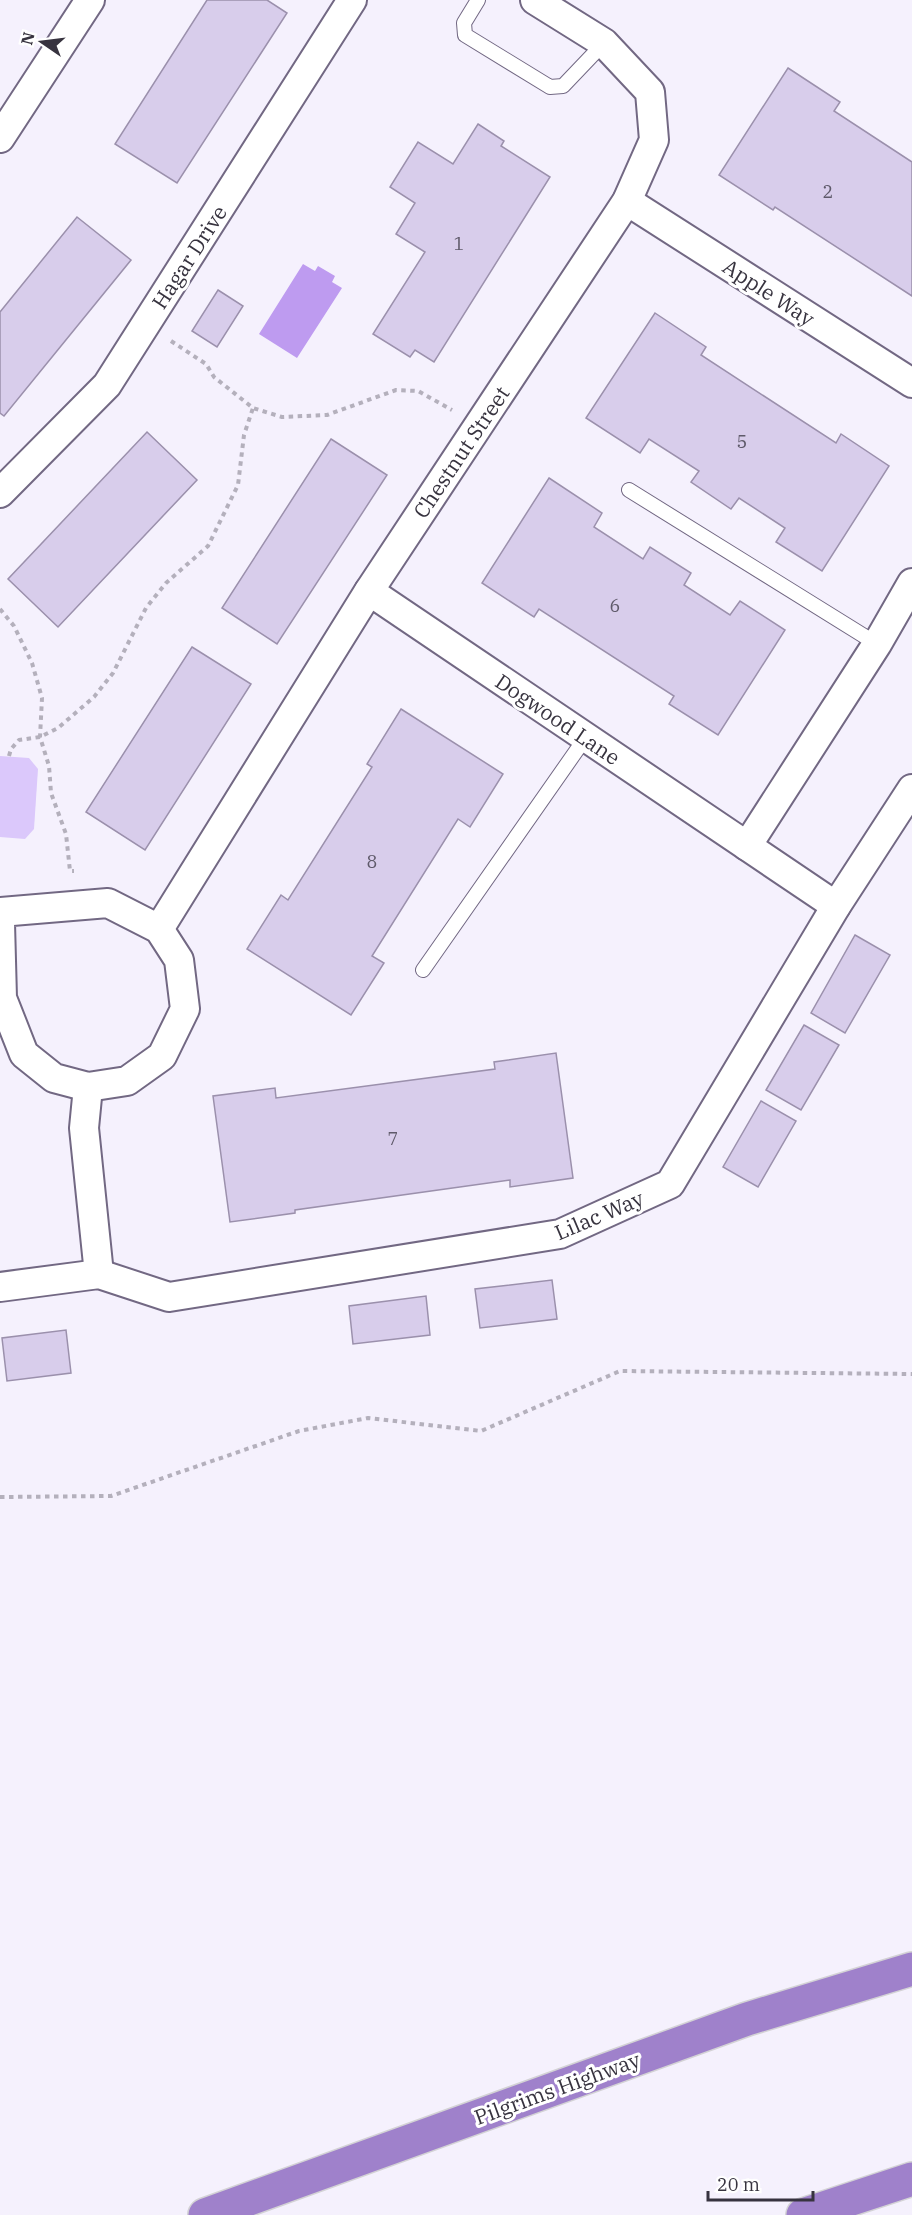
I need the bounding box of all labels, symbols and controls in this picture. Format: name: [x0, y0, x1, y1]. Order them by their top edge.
north arrow: [12, 12, 72, 72]
text: N: [16, 30, 39, 47]
house number: 2: [823, 180, 833, 203]
street label: Hagar Drive: [145, 200, 233, 314]
house number: 1: [454, 232, 464, 255]
street label: Apple Way: [718, 252, 821, 332]
street label: Chestnut Street: [407, 381, 515, 523]
house number: 5: [737, 430, 747, 453]
house number: 6: [610, 594, 620, 617]
street label: Dogwood Lane: [490, 667, 626, 771]
house number: 8: [367, 850, 377, 873]
house number: 7: [388, 1127, 398, 1150]
street label: Lilac Way: [550, 1183, 648, 1246]
street label: Pilgrims Highway: [470, 2045, 645, 2131]
scale bar: [708, 2164, 813, 2202]
text: 20 m: [717, 2173, 760, 2196]

